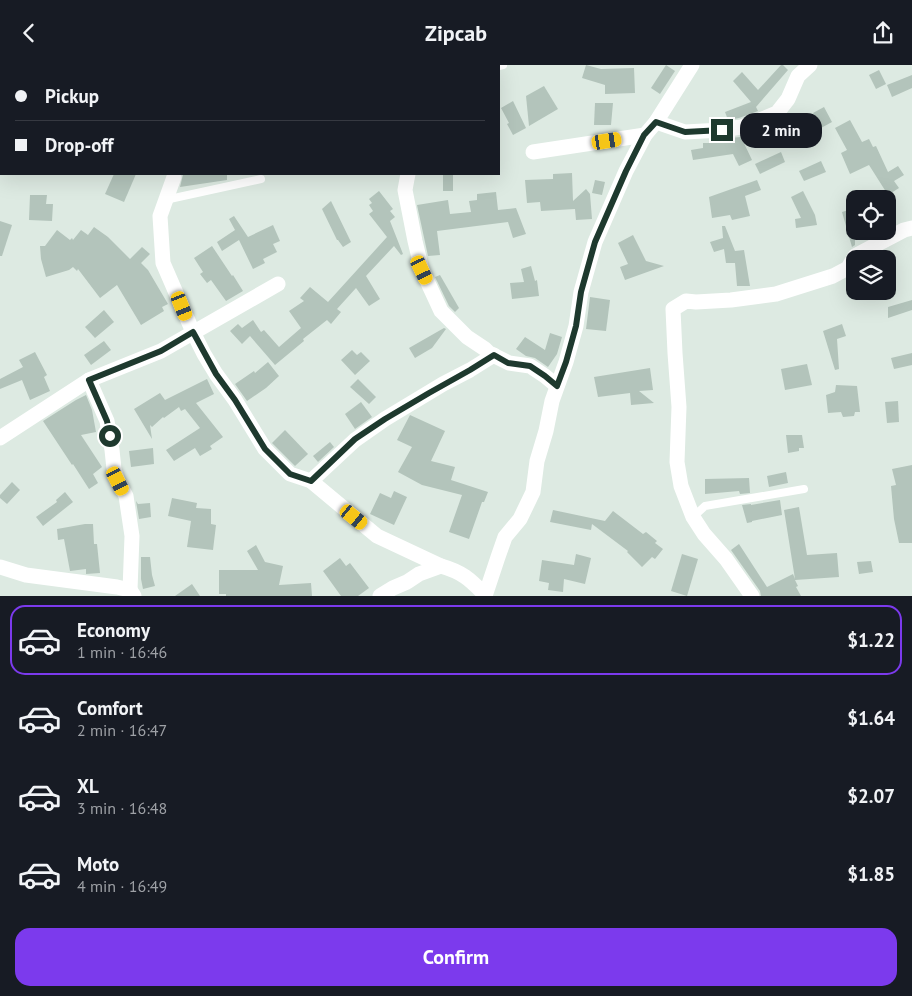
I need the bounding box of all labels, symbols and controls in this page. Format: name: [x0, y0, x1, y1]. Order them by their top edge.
icon: back: [15, 19, 43, 47]
text: Zipcab: [425, 19, 487, 47]
icon: share: [869, 19, 897, 47]
text: Pickup: [45, 84, 99, 108]
callout: 2 min: [740, 113, 822, 147]
route end: [711, 119, 733, 141]
text: 2 min: [761, 120, 801, 140]
car: [591, 131, 622, 151]
text: Drop-off: [45, 133, 113, 157]
map controls: [846, 190, 896, 300]
button: locate: [846, 190, 896, 240]
button: layers: [846, 250, 896, 300]
car: [408, 253, 435, 287]
car: [169, 289, 194, 323]
route start: [99, 425, 121, 447]
car: [104, 464, 131, 498]
car: [337, 502, 370, 532]
icon: car: [17, 618, 62, 663]
text: Economy: [77, 618, 150, 642]
text: $1.22: [847, 628, 895, 652]
text: 1 min · 16:46: [77, 642, 167, 662]
icon: car: [17, 696, 62, 741]
text: Comfort: [77, 696, 143, 720]
text: $1.64: [847, 706, 895, 730]
text: 2 min · 16:47: [77, 720, 167, 740]
icon: car: [17, 774, 62, 819]
text: XL: [77, 774, 99, 798]
text: $2.07: [847, 784, 895, 808]
text: 3 min · 16:48: [77, 798, 167, 818]
icon: car: [17, 852, 62, 897]
text: Moto: [77, 852, 119, 876]
text: $1.85: [847, 862, 895, 886]
text: 4 min · 16:49: [77, 876, 167, 896]
button: Confirm: [15, 928, 897, 986]

